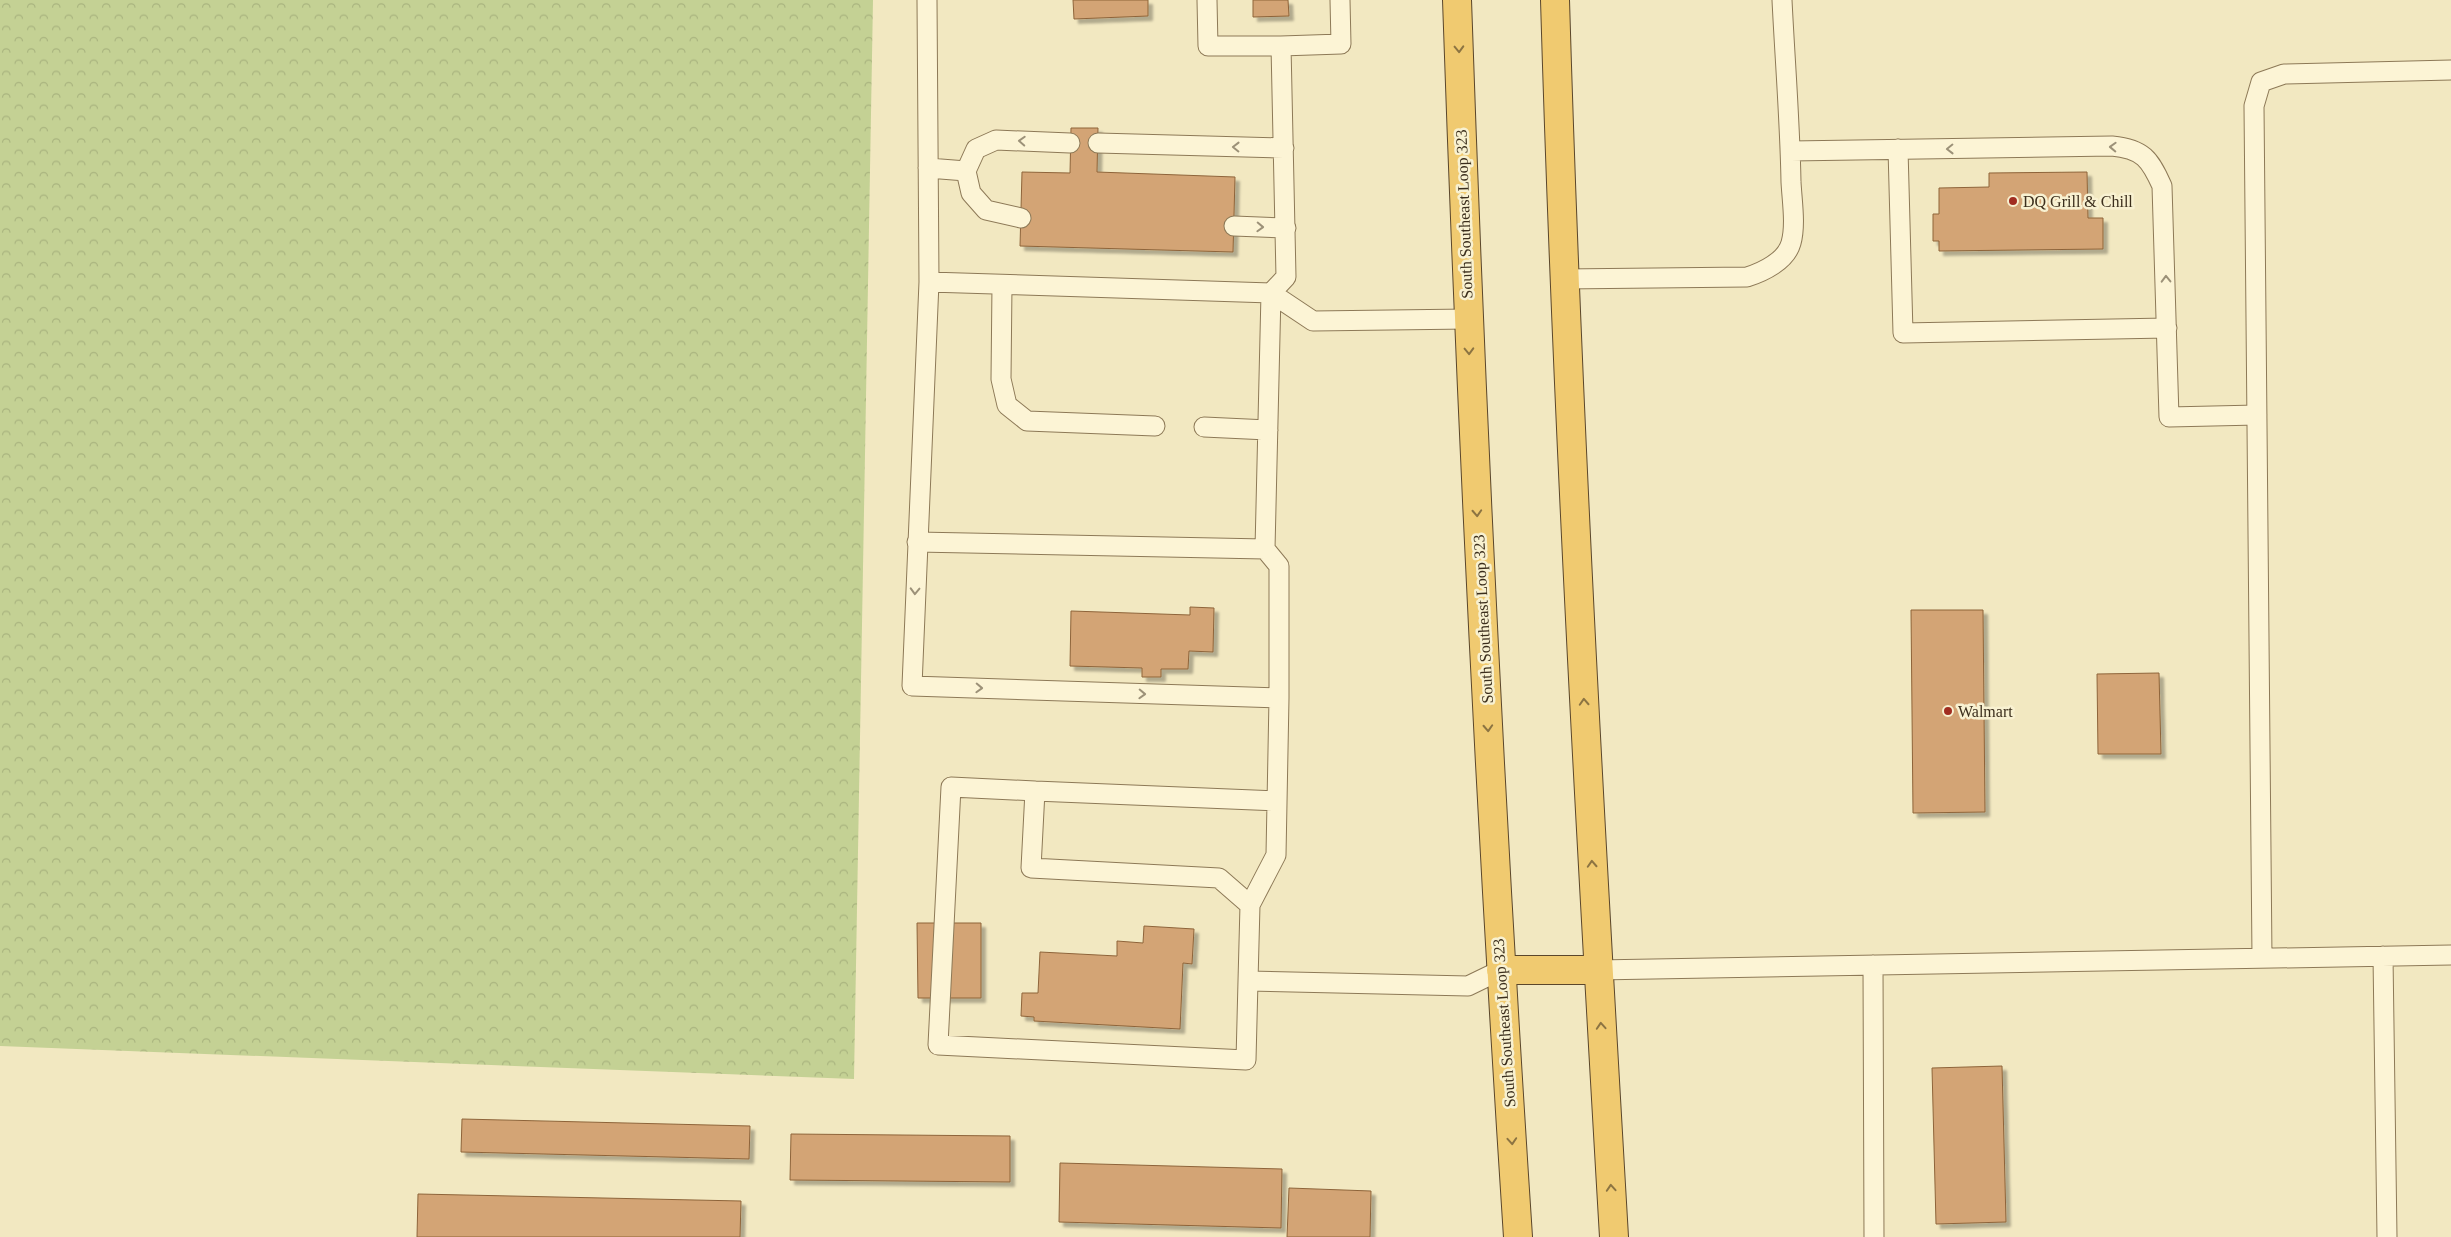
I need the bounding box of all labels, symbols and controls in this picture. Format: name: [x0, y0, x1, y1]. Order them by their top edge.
one-way arrow: [1453, 45, 1464, 53]
street label: South Southeast Loop 323: [1453, 129, 1476, 299]
one-way arrow: [1017, 136, 1025, 147]
one-way arrow: [2109, 141, 2117, 152]
one-way arrow: [1231, 142, 1239, 152]
one-way arrow: [1946, 143, 1954, 154]
place label: DQ Grill & Chill: [2023, 193, 2133, 210]
marker: DQ Grill & Chill: [2007, 195, 2019, 207]
one-way arrow: [1256, 222, 1264, 233]
one-way arrow: [2161, 275, 2171, 282]
one-way arrow: [1464, 348, 1474, 355]
one-way arrow: [1472, 510, 1483, 518]
street label: South Southeast Loop 323: [1470, 534, 1497, 704]
one-way arrow: [910, 587, 921, 595]
one-way arrow: [976, 683, 984, 693]
one-way arrow: [1138, 688, 1146, 699]
one-way arrow: [1579, 697, 1589, 705]
place label: Walmart: [1958, 703, 2013, 720]
marker: Walmart: [1942, 705, 1954, 717]
one-way arrow: [1483, 724, 1494, 732]
one-way arrow: [1587, 860, 1597, 868]
street label: South Southeast Loop 323: [1490, 938, 1519, 1108]
one-way arrow: [1595, 1022, 1606, 1030]
one-way arrow: [1506, 1137, 1517, 1145]
one-way arrow: [1605, 1184, 1616, 1192]

